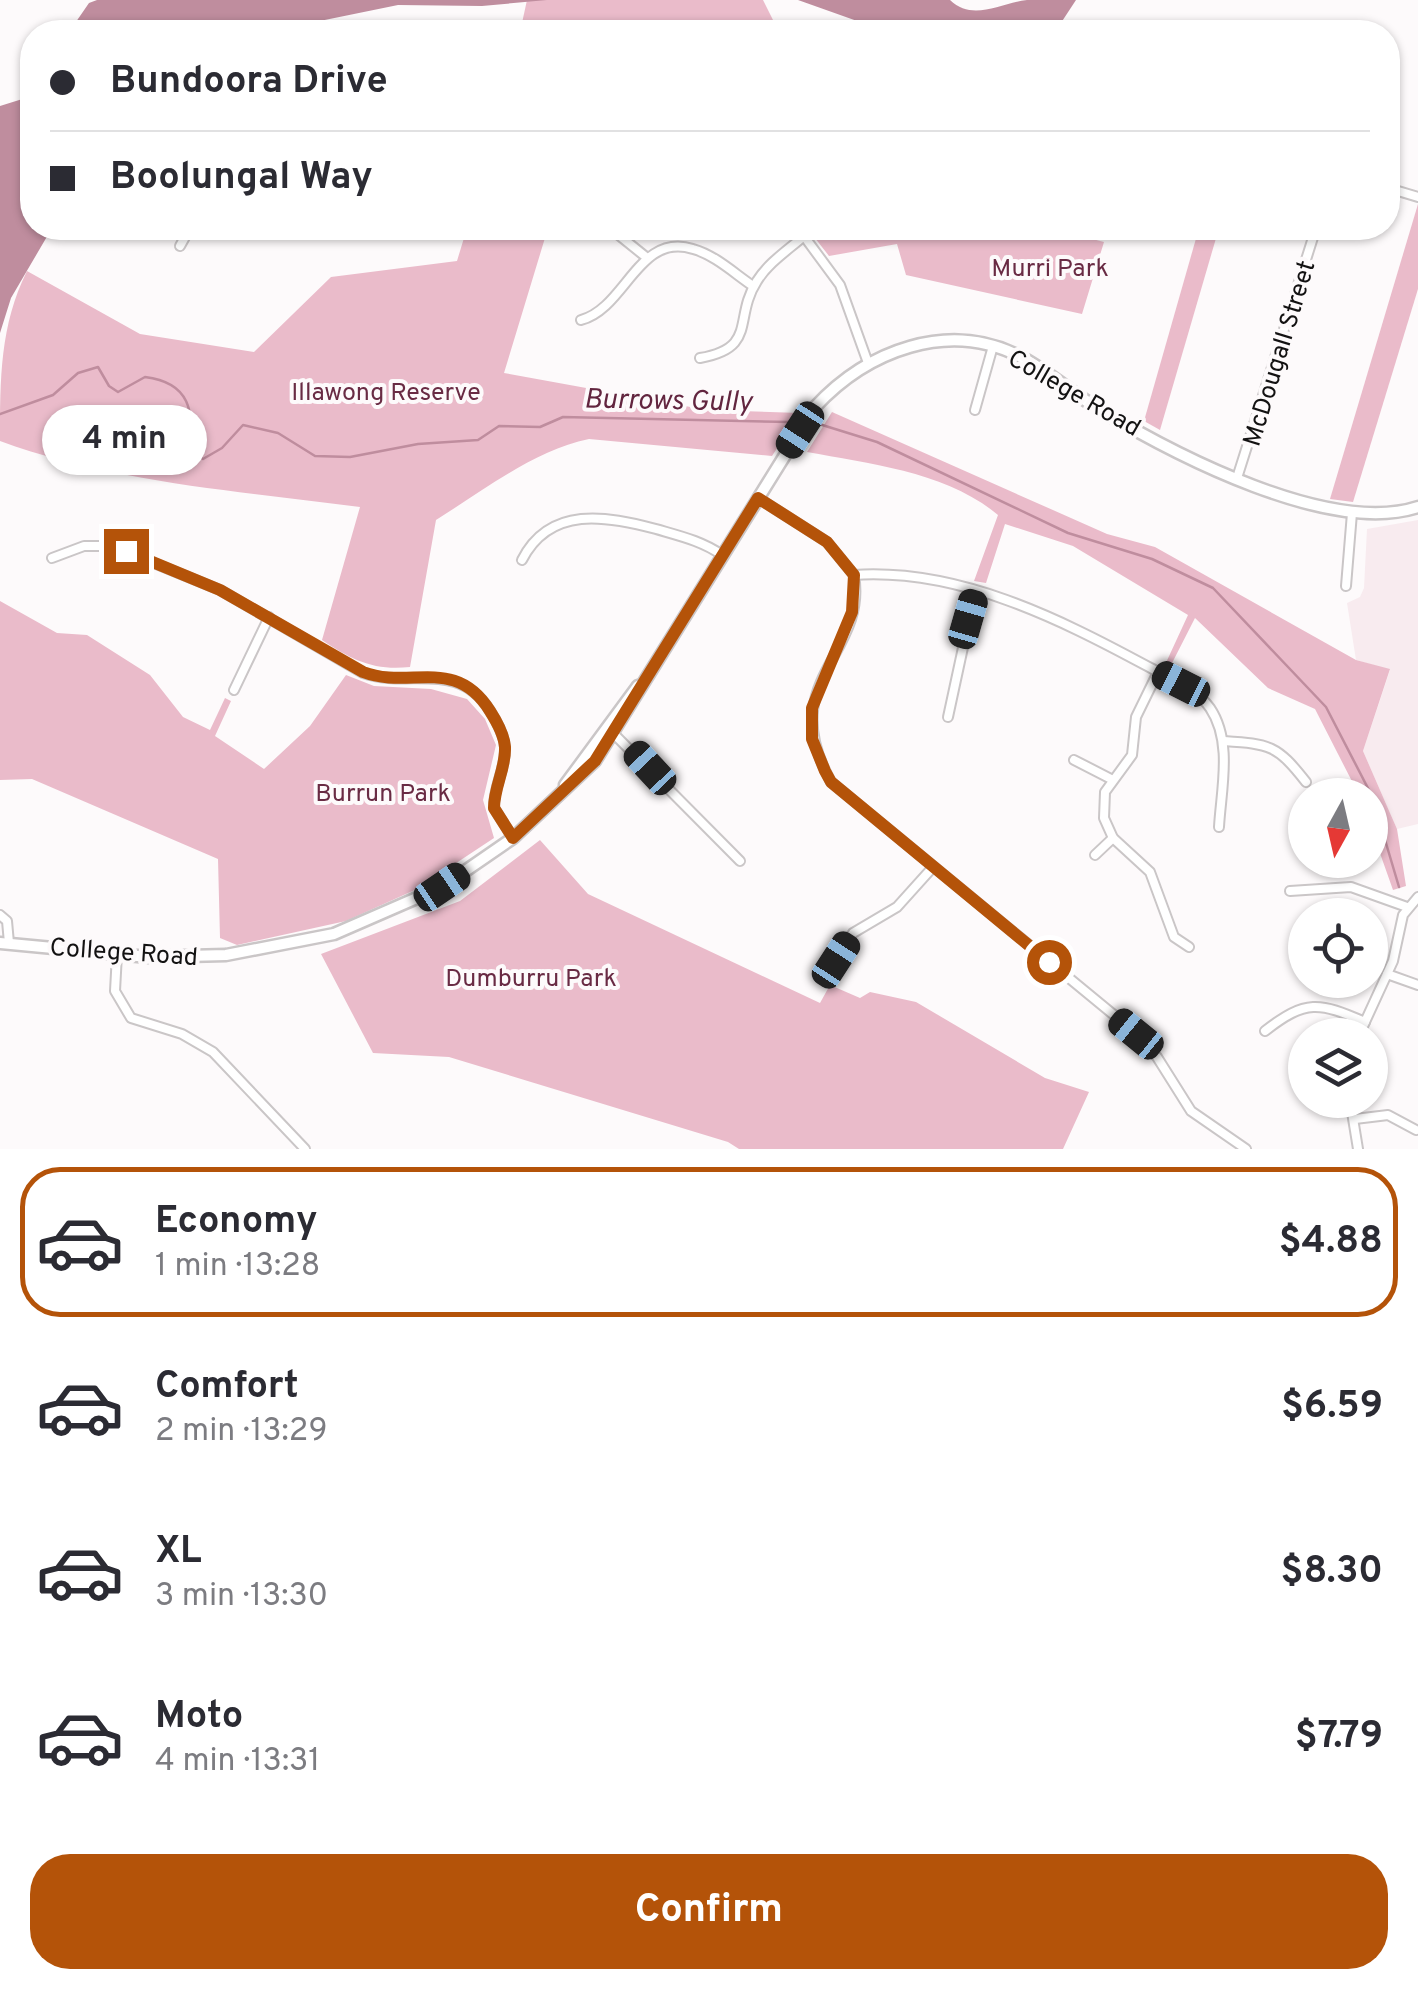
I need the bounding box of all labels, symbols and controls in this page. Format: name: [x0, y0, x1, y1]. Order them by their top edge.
text: Bundoora Drive: [110, 58, 388, 107]
text: Boolungal Way: [110, 154, 373, 203]
park label: Murri Park: [991, 254, 1109, 286]
street label: McDougall Street: [1237, 257, 1324, 451]
street label: College Road: [1001, 344, 1146, 446]
park label: Illawong Reserve: [291, 378, 481, 410]
water label: Burrows Gully: [584, 383, 754, 421]
car: [771, 397, 829, 463]
callout: 4 min: [44, 406, 208, 476]
text: 4 min: [82, 420, 167, 460]
route end: [104, 529, 149, 574]
car: [945, 586, 991, 652]
car: [1147, 657, 1215, 711]
car: [619, 736, 681, 800]
north arrow: [1288, 778, 1388, 878]
map controls: [1288, 778, 1388, 1118]
park label: Burrun Park: [315, 779, 451, 811]
car: [409, 858, 475, 916]
button: locate: [1288, 898, 1388, 998]
car: [807, 927, 865, 993]
street label: College Road: [49, 933, 199, 975]
route start: [1027, 940, 1072, 985]
park label: Dumburru Park: [445, 964, 617, 996]
car: [1103, 1003, 1169, 1065]
button: layers: [1288, 1018, 1388, 1118]
icon: car: [35, 1197, 125, 1287]
text: Economy: [155, 1198, 317, 1247]
text: $4.88: [1279, 1218, 1383, 1267]
text: 1 min · 13:28: [155, 1247, 320, 1287]
icon: car: [35, 1362, 125, 1452]
text: Comfort: [155, 1363, 299, 1412]
text: $6.59: [1281, 1383, 1383, 1432]
text: 2 min · 13:29: [155, 1412, 327, 1452]
icon: car: [35, 1527, 125, 1617]
text: XL: [155, 1528, 202, 1577]
text: $8.30: [1281, 1548, 1383, 1597]
text: 3 min · 13:30: [155, 1577, 328, 1617]
icon: car: [35, 1692, 125, 1782]
text: Moto: [155, 1693, 243, 1742]
text: $7.79: [1295, 1713, 1383, 1762]
text: 4 min · 13:31: [155, 1742, 320, 1782]
button: Confirm: [30, 1854, 1388, 1969]

